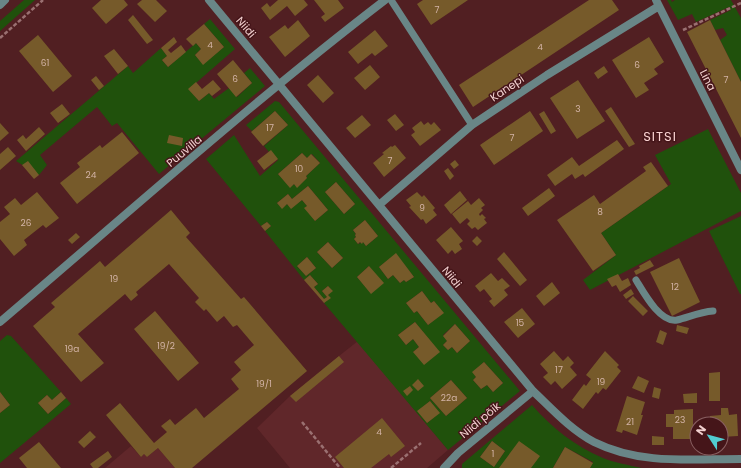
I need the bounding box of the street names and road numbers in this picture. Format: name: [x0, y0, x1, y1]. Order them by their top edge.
street label: Niidi: [232, 13, 260, 41]
street label: Lina: [696, 67, 720, 93]
street label: Kanepi: [487, 71, 527, 105]
street label: Puuvilla: [163, 131, 205, 171]
street label: Niidi: [438, 263, 466, 291]
street label: Niidi põik: [456, 398, 504, 442]

